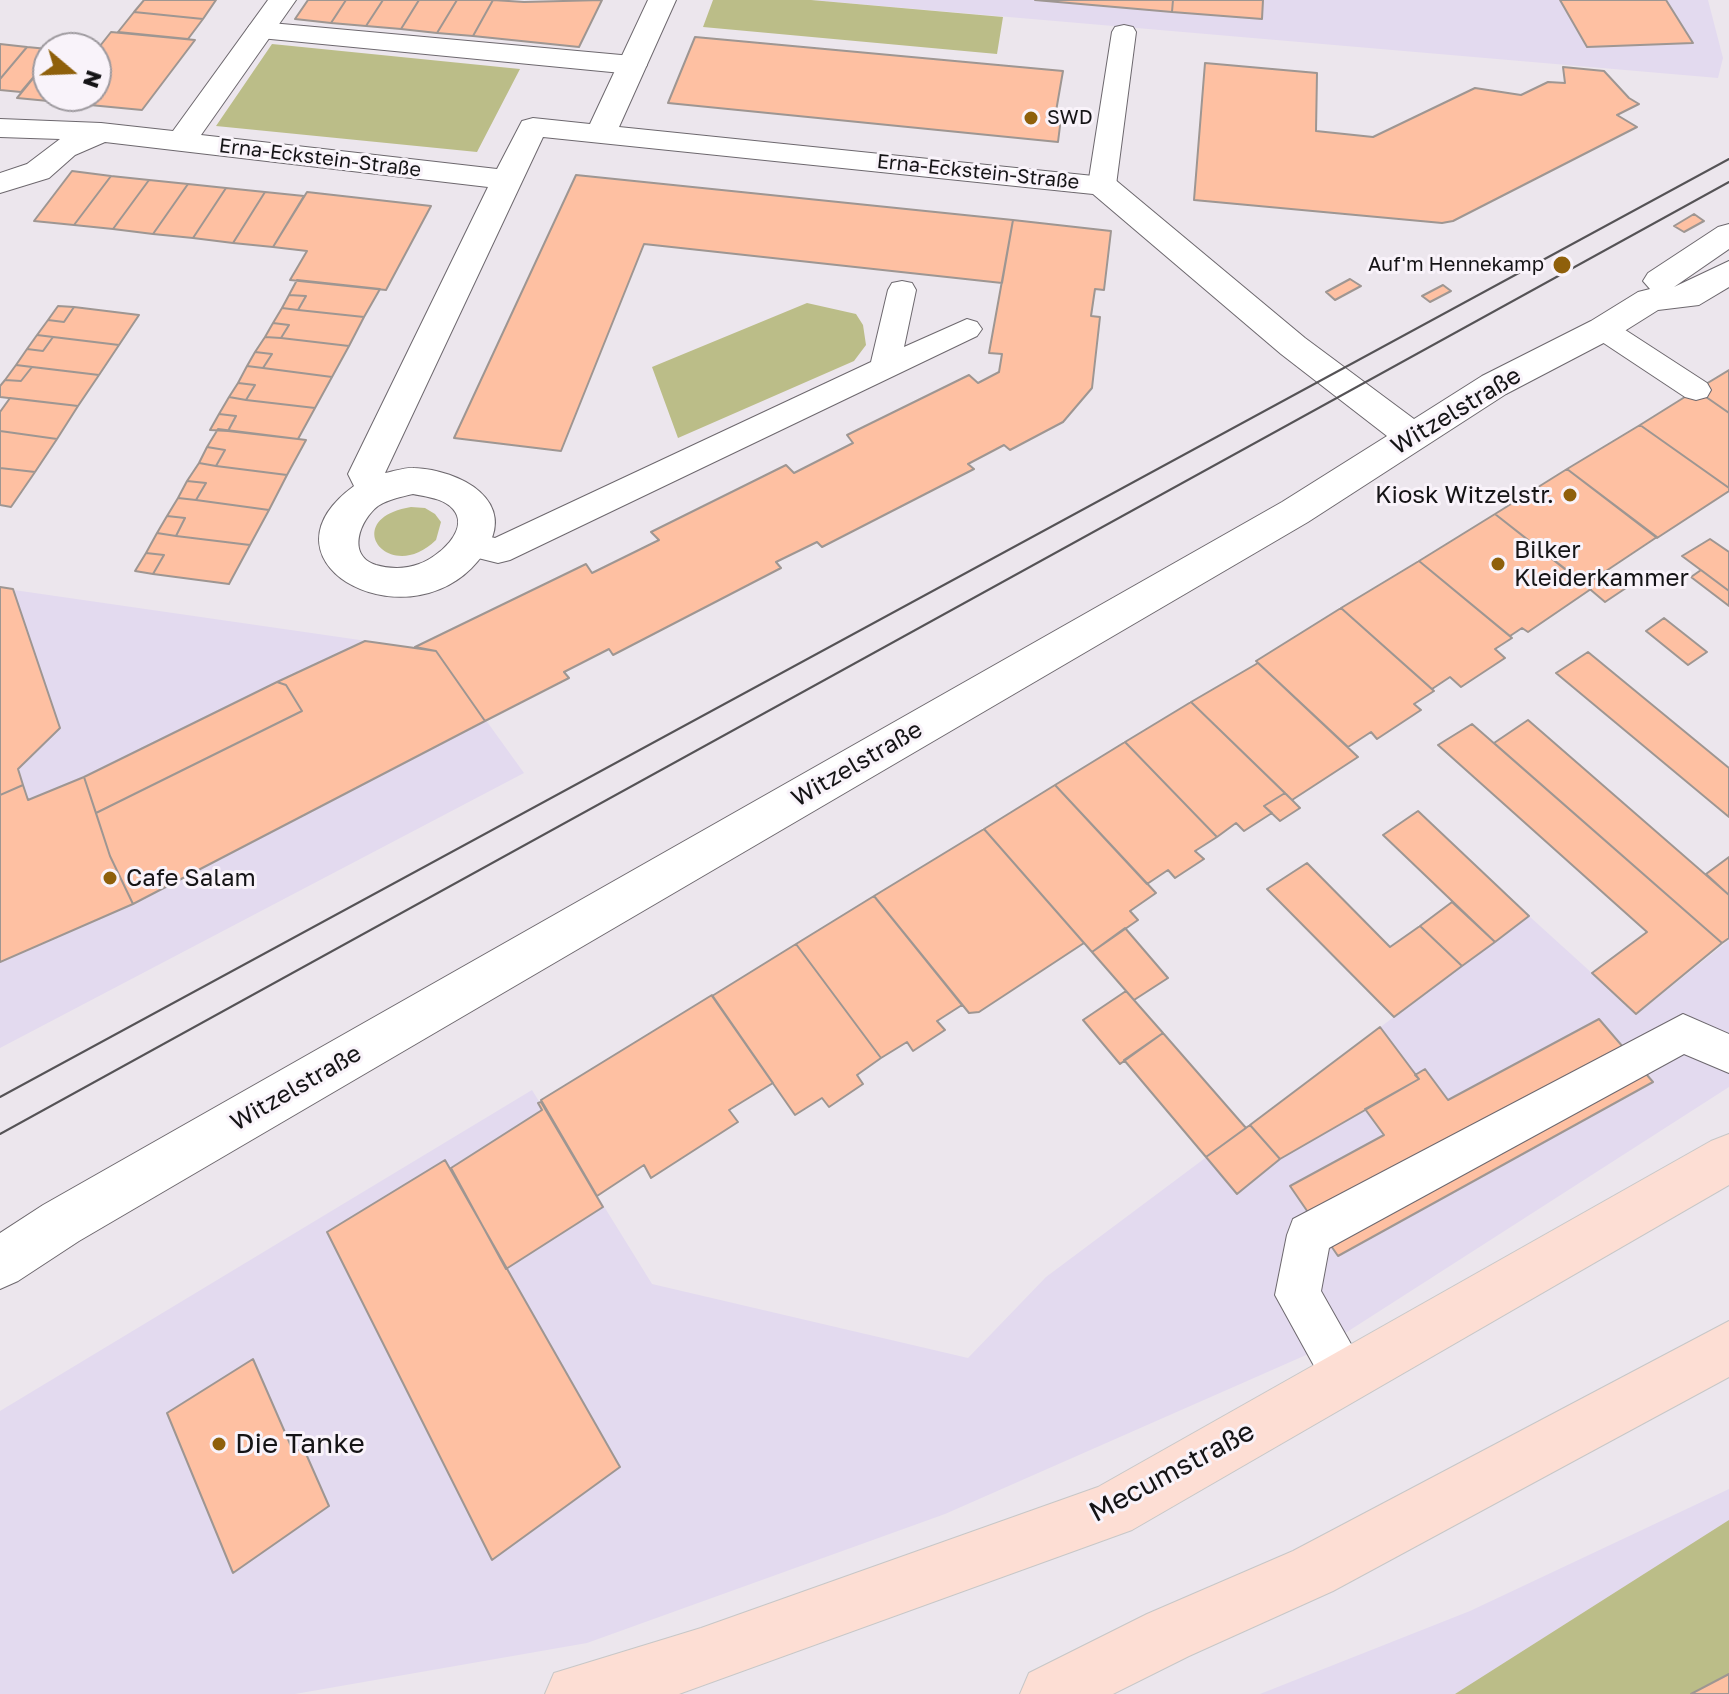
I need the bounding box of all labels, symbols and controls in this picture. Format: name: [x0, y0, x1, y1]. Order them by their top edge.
north arrow: [32, 32, 112, 112]
text: N: [78, 67, 109, 92]
place label: SWD: [1047, 106, 1093, 130]
marker: SWD: [1022, 109, 1040, 127]
street label: Erna-Eckstein-Straße: [218, 134, 422, 182]
street label: Erna-Eckstein-Straße: [876, 149, 1080, 195]
place label: Auf'm Hennekamp: [1368, 253, 1544, 277]
marker: Auf'm Hennekamp: [1551, 254, 1573, 276]
street label: Witzelstraße: [1386, 361, 1526, 461]
place label: Kiosk Witzelstr.: [1375, 481, 1554, 509]
marker: Kiosk Witzelstr.: [1561, 486, 1579, 504]
place label: Bilker Kleiderkammer: [1514, 536, 1689, 592]
marker: Bilker Kleiderkammer: [1489, 555, 1507, 573]
street label: Witzelstraße: [786, 715, 928, 813]
place label: Cafe Salam: [126, 864, 256, 892]
marker: Cafe Salam: [101, 869, 119, 887]
street label: Witzelstraße: [225, 1039, 367, 1137]
street label: Mecumstraße: [1084, 1414, 1260, 1530]
place label: Die Tanke: [235, 1427, 365, 1461]
marker: Die Tanke: [210, 1435, 228, 1453]

